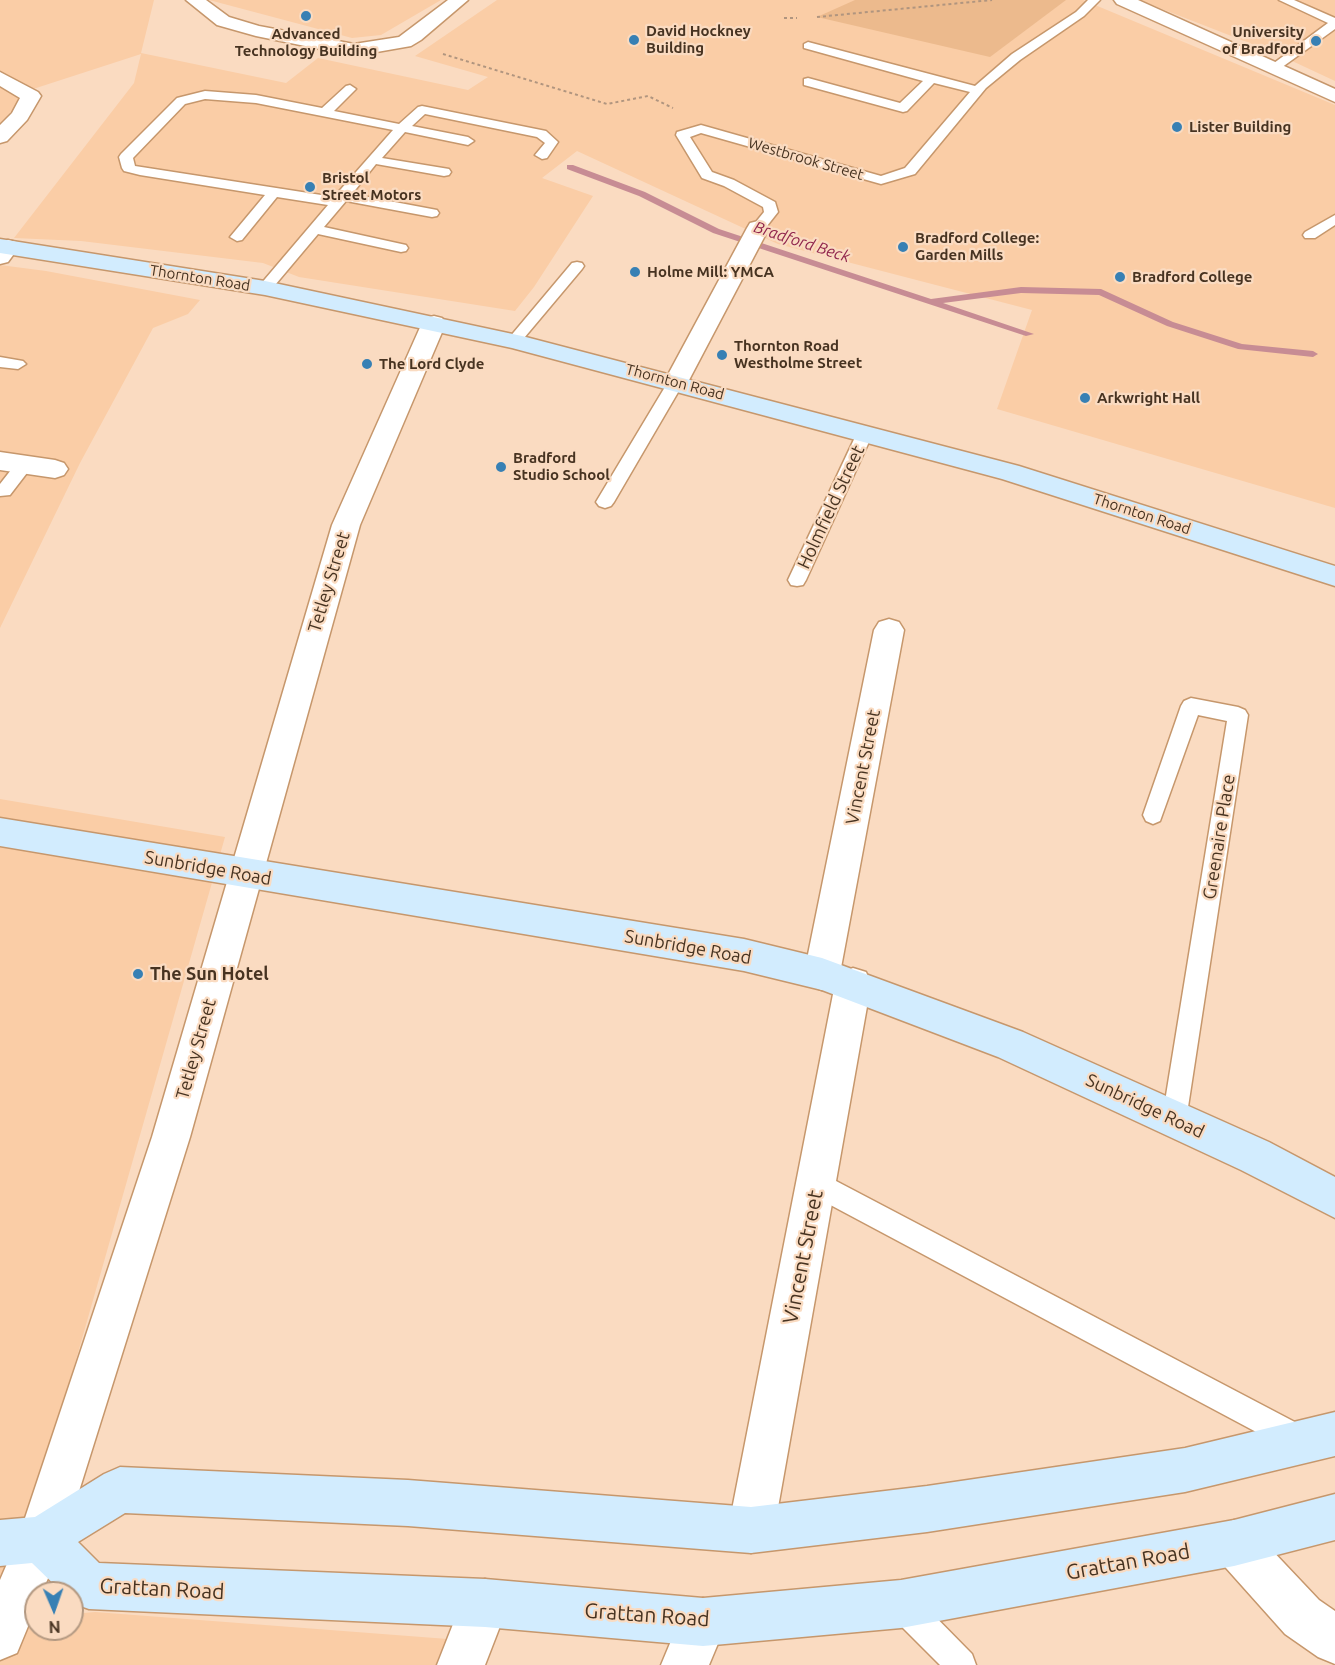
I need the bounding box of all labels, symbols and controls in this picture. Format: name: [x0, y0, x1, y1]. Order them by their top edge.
marker: Advanced Technology Building: [299, 9, 313, 23]
place label: David Hockney Building: [646, 22, 751, 57]
place label: University of Bradford: [1222, 23, 1304, 58]
place label: Advanced Technology Building: [235, 25, 377, 60]
marker: David Hockney Building: [627, 33, 641, 47]
marker: University of Bradford: [1309, 34, 1323, 48]
place label: Lister Building: [1189, 118, 1291, 136]
marker: Lister Building: [1170, 120, 1184, 134]
street label: Westbrook Street: [746, 134, 866, 184]
place label: Bristol Street Motors: [322, 169, 421, 204]
marker: Bristol Street Motors: [303, 180, 317, 194]
water label: Bradford Beck: [751, 217, 853, 267]
place label: Bradford College: Garden Mills: [915, 229, 1039, 264]
marker: Bradford College: Garden Mills: [896, 240, 910, 254]
street label: Thornton Road: [149, 261, 251, 295]
place label: Holme Mill: YMCA: [647, 263, 774, 281]
marker: Holme Mill: YMCA: [628, 265, 642, 279]
place label: Bradford College: [1132, 268, 1253, 286]
marker: Bradford College: [1113, 270, 1127, 284]
place label: Thornton Road Westholme Street: [734, 337, 862, 372]
marker: Thornton Road Westholme Street: [715, 348, 729, 362]
place label: The Lord Clyde: [379, 355, 484, 373]
marker: The Lord Clyde: [360, 357, 374, 371]
street label: Thornton Road: [624, 360, 726, 404]
place label: Arkwright Hall: [1097, 389, 1200, 407]
marker: Arkwright Hall: [1078, 391, 1092, 405]
street label: Holmfield Street: [793, 442, 869, 572]
place label: Bradford Studio School: [513, 449, 610, 484]
marker: Bradford Studio School: [494, 460, 508, 474]
street label: Thornton Road: [1091, 490, 1193, 538]
street label: Tetley Street: [303, 529, 355, 635]
street label: Vincent Street: [841, 708, 885, 826]
street label: Greenaire Place: [1198, 773, 1240, 901]
street label: Sunbridge Road: [143, 846, 273, 890]
street label: Sunbridge Road: [623, 925, 753, 969]
place label: The Sun Hotel: [150, 963, 269, 985]
marker: The Sun Hotel: [131, 967, 145, 981]
street label: Tetley Street: [171, 996, 221, 1102]
street label: Sunbridge Road: [1082, 1069, 1208, 1143]
street label: Vincent Street: [778, 1188, 828, 1326]
street label: Grattan Road: [1064, 1539, 1192, 1585]
street label: Grattan Road: [99, 1573, 225, 1605]
north arrow: [24, 1581, 84, 1641]
street label: Grattan Road: [584, 1598, 710, 1632]
text: N: [48, 1618, 61, 1636]

